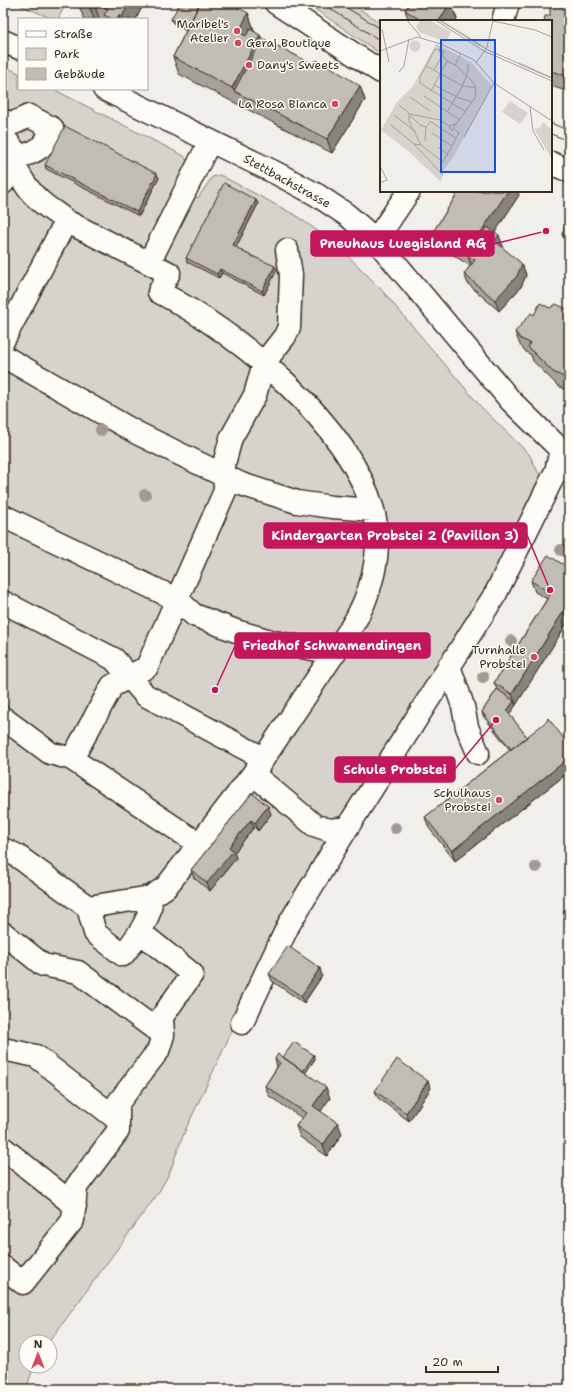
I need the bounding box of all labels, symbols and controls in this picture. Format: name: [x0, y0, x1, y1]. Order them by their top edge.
place label: Maribel's Atelier: [177, 16, 229, 46]
legend: [18, 18, 148, 90]
inset map: [380, 20, 552, 192]
text: Straße: [54, 26, 93, 42]
marker: Maribel's Atelier: [232, 26, 242, 36]
place label: Geraj Boutique: [246, 35, 331, 51]
marker: Geraj Boutique: [233, 38, 243, 48]
text: Park: [54, 46, 80, 62]
place label: Dany's Sweets: [257, 57, 339, 73]
marker: Dany's Sweets: [244, 60, 254, 70]
text: Gebäude: [54, 66, 105, 82]
place label: La Rosa Bianca: [238, 96, 328, 112]
marker: La Rosa Bianca: [330, 99, 340, 109]
street label: Stettbachstrasse: [241, 150, 334, 212]
callout: Pneuhaus Luegisland AG: [311, 231, 494, 256]
text: Pneuhaus Luegisland AG: [320, 235, 487, 252]
callout: Kindergarten Probstei 2 (Pavillon 3): [264, 523, 527, 548]
text: Kindergarten Probstei 2 (Pavillon 3): [271, 527, 519, 544]
callout: Friedhof Schwamendingen: [235, 633, 430, 658]
text: Friedhof Schwamendingen: [243, 637, 422, 654]
place label: Turnhalle Probstei: [472, 642, 526, 672]
marker: Turnhalle Probstei: [529, 652, 539, 662]
callout: Schule Probstei: [335, 757, 455, 782]
text: Schule Probstei: [343, 761, 447, 778]
place label: Schulhaus Probstei: [433, 785, 491, 815]
marker: Schulhaus Probstei: [494, 795, 504, 805]
north arrow: [18, 1334, 58, 1374]
text: N: [34, 1337, 43, 1352]
scale bar: [426, 1348, 498, 1374]
text: 20 m: [432, 1354, 463, 1370]

